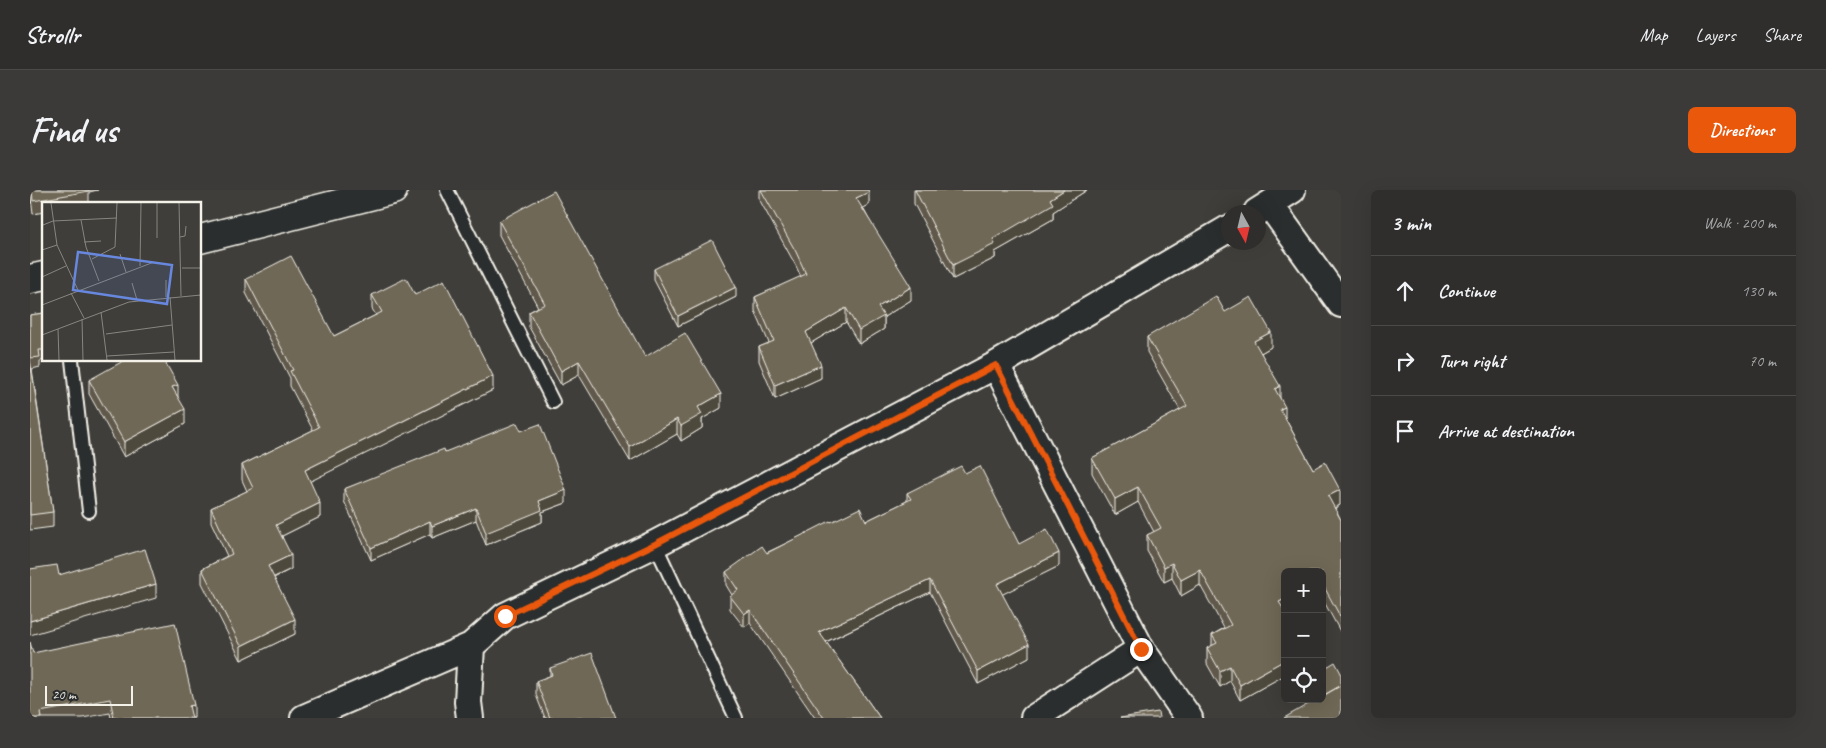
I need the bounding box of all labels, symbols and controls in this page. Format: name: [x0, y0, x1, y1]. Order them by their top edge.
text: Strollr: [25, 20, 80, 50]
text: Map: [1640, 24, 1668, 46]
text: Layers: [1696, 24, 1735, 46]
text: Share: [1763, 24, 1801, 46]
button: Directions: [1688, 107, 1796, 153]
text: Find us: [30, 108, 117, 153]
inset map: [42, 202, 201, 361]
north arrow: [1221, 205, 1266, 250]
text: 3 min: [1391, 210, 1431, 236]
text: Walk · 200 m: [1704, 213, 1776, 233]
icon: ahead: [1391, 277, 1419, 305]
text: Continue: [1438, 279, 1495, 303]
text: 130 m: [1742, 281, 1776, 301]
icon: right: [1391, 347, 1419, 375]
text: Turn right: [1438, 349, 1505, 373]
text: 70 m: [1749, 351, 1776, 371]
icon: arrive: [1391, 417, 1419, 445]
text: Arrive at destination: [1438, 419, 1574, 443]
map controls: [1281, 568, 1326, 703]
button: +: [1281, 568, 1326, 613]
route start: [494, 605, 517, 628]
button: −: [1281, 613, 1326, 658]
route end: [1130, 638, 1153, 661]
button: locate: [1281, 658, 1326, 703]
scale bar: [45, 683, 132, 706]
text: 20 m: [52, 686, 76, 703]

